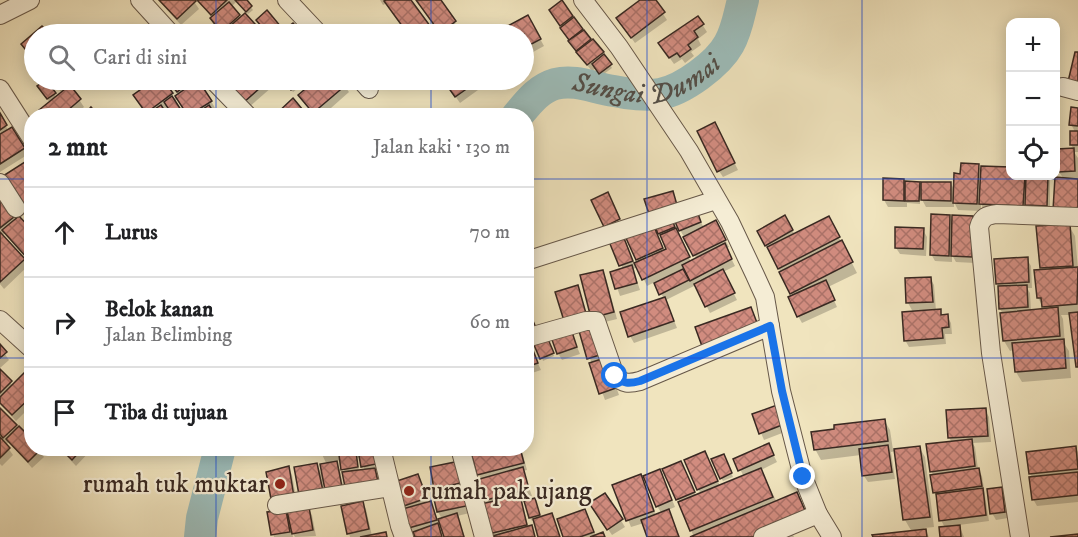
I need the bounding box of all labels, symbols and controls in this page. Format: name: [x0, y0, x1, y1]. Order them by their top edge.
map controls: [1006, 18, 1060, 180]
button: +: [1006, 18, 1060, 72]
search box: [24, 24, 534, 90]
icon: search: [45, 41, 78, 74]
text: Cari di sini: [93, 44, 187, 71]
water label: Sungai Dumai: [569, 46, 730, 113]
button: −: [1006, 72, 1060, 126]
button: locate: [1006, 126, 1060, 180]
text: 2 mnt: [48, 131, 108, 164]
text: Jalan kaki · 130 m: [373, 135, 510, 160]
icon: ahead: [48, 216, 81, 249]
text: Lurus: [105, 219, 158, 246]
text: 70 m: [469, 220, 510, 245]
text: Belok kanan: [105, 296, 213, 323]
icon: right: [48, 306, 81, 339]
text: 60 m: [470, 310, 510, 335]
text: Jalan Belimbing: [105, 323, 232, 348]
route start: [601, 362, 627, 388]
icon: arrive: [48, 396, 81, 429]
text: Tiba di tujuan: [105, 399, 227, 426]
route end: [789, 463, 815, 489]
place label: rumah tuk muktar: [83, 468, 268, 501]
place label: rumah pak ujang: [421, 475, 592, 508]
marker: rumah tuk muktar: [273, 477, 287, 491]
marker: rumah pak ujang: [402, 484, 416, 498]

